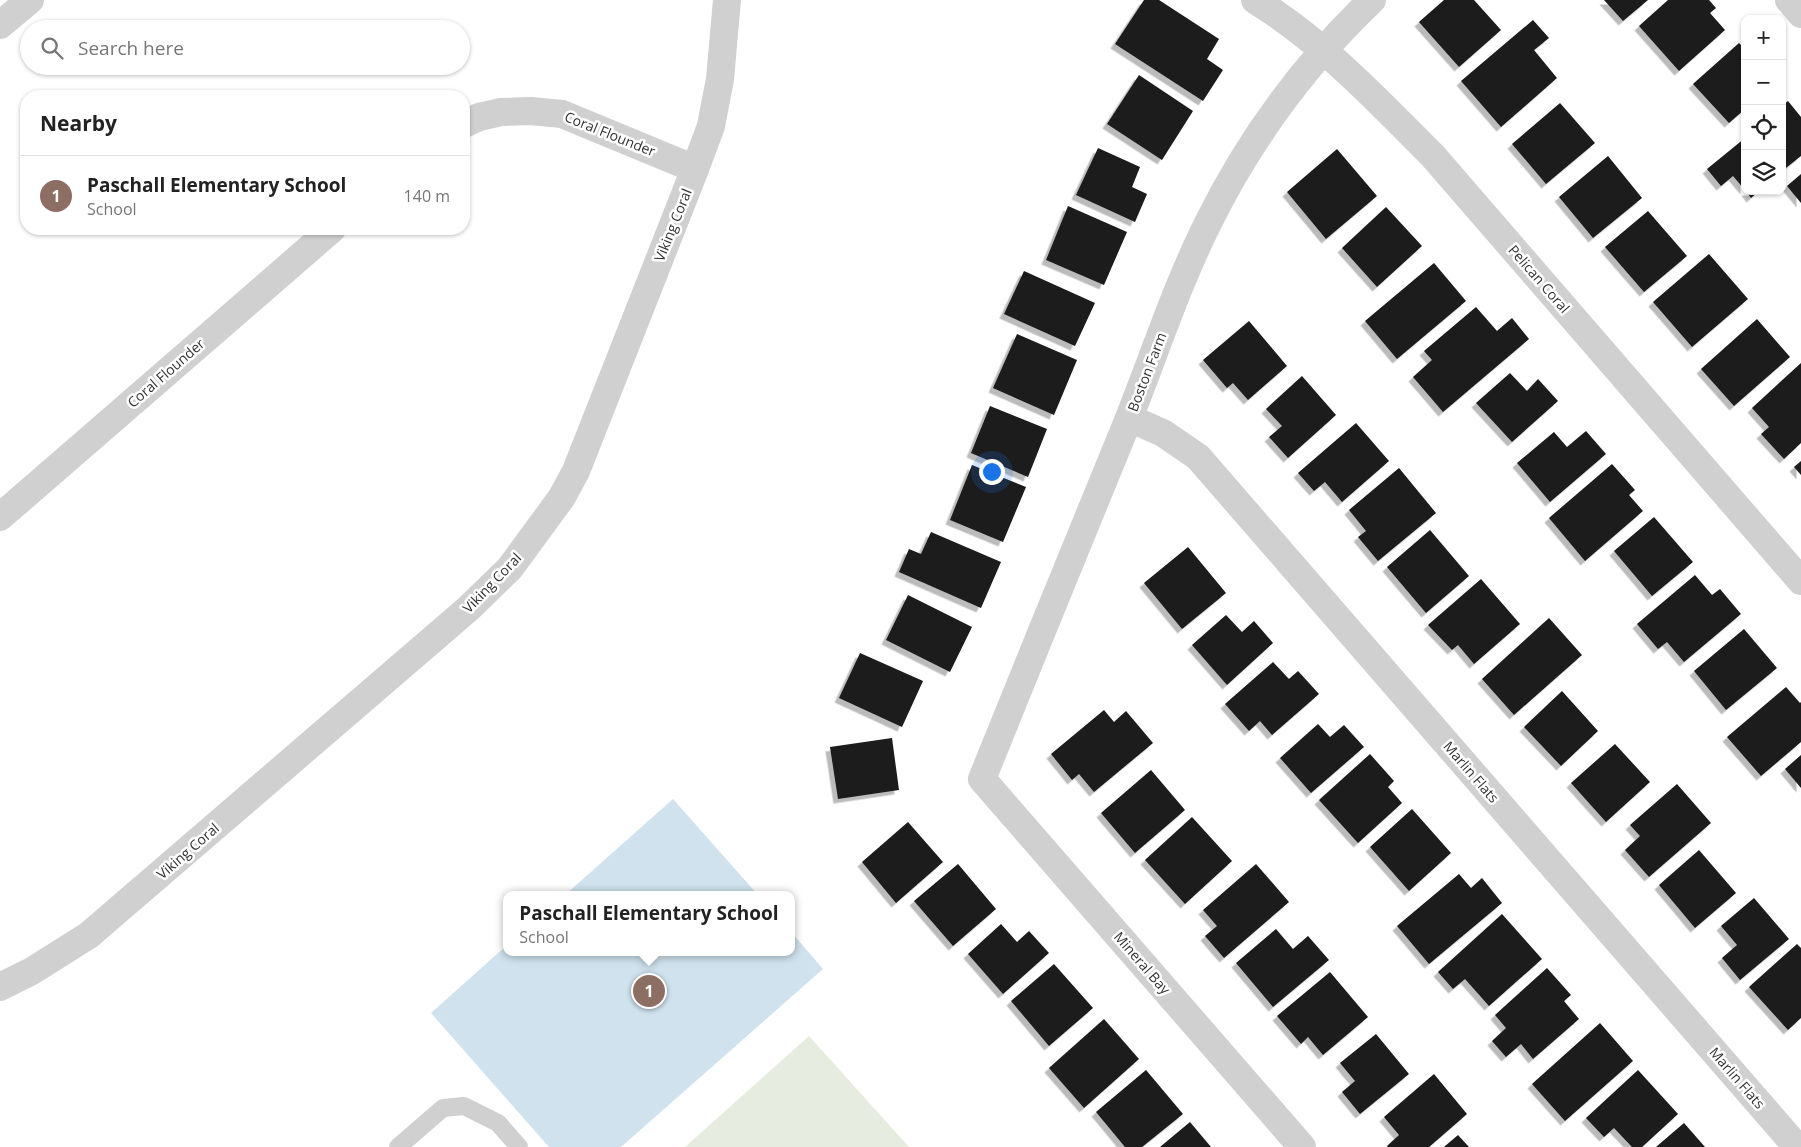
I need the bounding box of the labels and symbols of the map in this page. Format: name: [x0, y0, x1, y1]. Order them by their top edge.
street label: Coral Flounder: [562, 107, 659, 161]
street label: Viking Coral: [649, 186, 696, 264]
street label: Pelican Coral: [1505, 241, 1574, 317]
street label: Boston Farm: [1123, 329, 1170, 414]
street label: Coral Flounder: [123, 334, 208, 411]
your location: [979, 459, 1005, 485]
street label: Viking Coral: [458, 548, 525, 617]
street label: Marlin Flats: [1439, 737, 1504, 807]
street label: Viking Coral: [152, 818, 223, 883]
street label: Mineral Bay: [1110, 927, 1175, 999]
pin: 1: [633, 972, 665, 1010]
street label: Marlin Flats: [1705, 1043, 1770, 1113]

